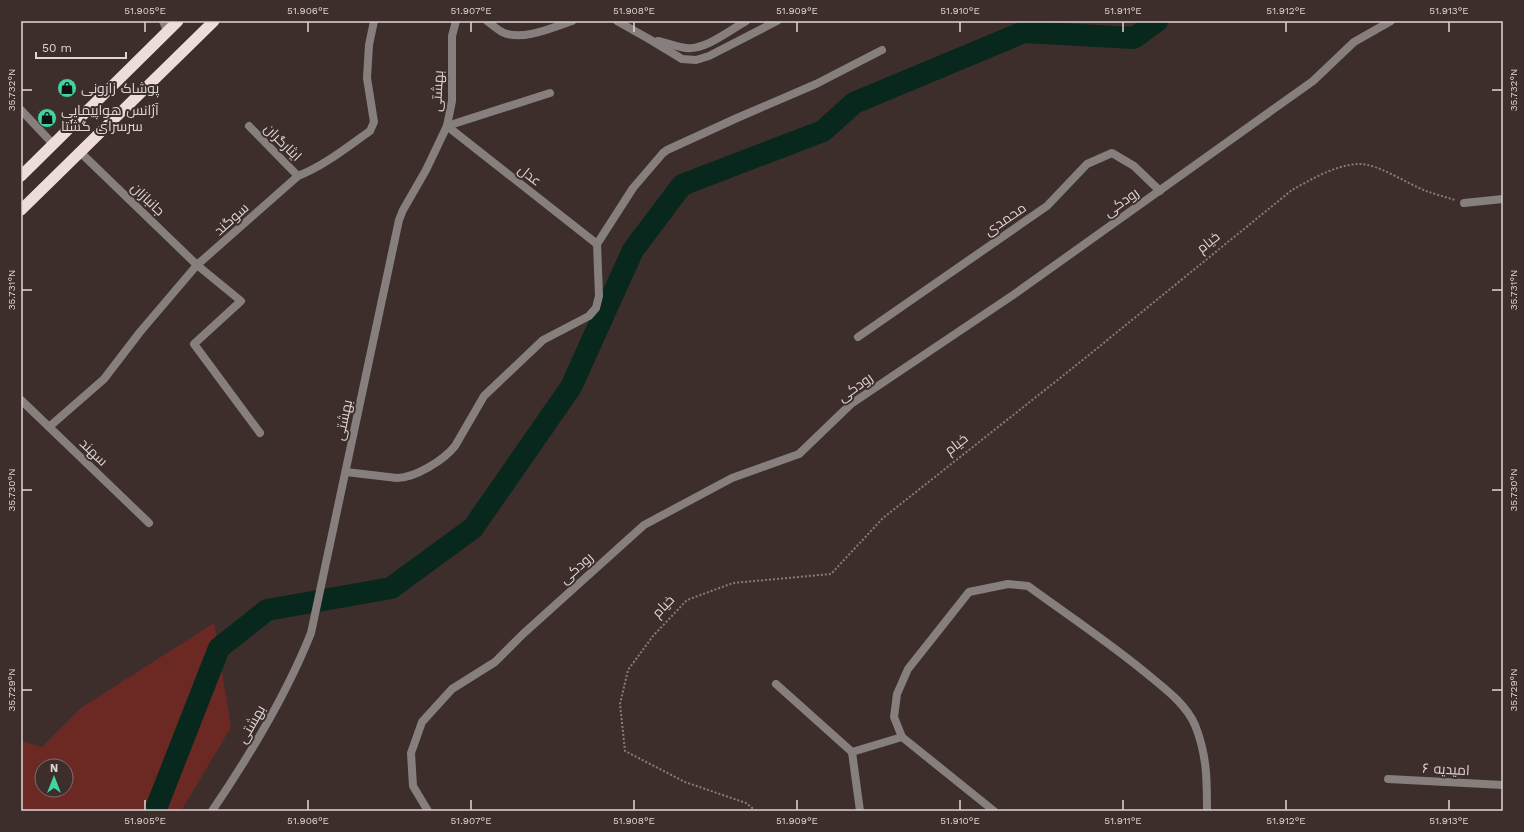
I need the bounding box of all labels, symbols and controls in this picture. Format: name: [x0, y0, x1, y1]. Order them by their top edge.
text: 51.905°E: [124, 5, 166, 16]
text: 51.906°E: [287, 5, 329, 16]
text: 51.907°E: [450, 5, 492, 16]
text: 51.908°E: [613, 5, 655, 16]
text: 51.909°E: [776, 5, 818, 16]
text: 51.910°E: [940, 5, 980, 16]
text: 51.911°E: [1104, 5, 1142, 16]
text: 51.912°E: [1266, 5, 1306, 16]
text: 51.913°E: [1429, 5, 1469, 16]
scale bar: [36, 34, 126, 60]
text: 50 m: [42, 41, 72, 55]
text: 35.732°N: [6, 69, 17, 111]
text: 35.732°N: [1508, 69, 1519, 111]
street label: بهشتی: [428, 70, 446, 112]
shop icon: پوشاک زارونی: [56, 77, 78, 99]
place label: پوشاک زارونی: [81, 80, 159, 98]
place label: آژانس هواپیمایی سرسرای گشتا: [61, 102, 159, 134]
shop icon: آژانس هواپیمایی سرسرای گشتا: [36, 107, 58, 129]
street label: ایثارگران: [261, 120, 305, 164]
street label: عدل: [515, 161, 545, 190]
street label: جانبازان: [128, 179, 168, 219]
street label: رودکی: [1100, 184, 1142, 220]
street label: سوگند: [211, 199, 251, 239]
street label: محمدی: [981, 199, 1029, 239]
street label: خیام: [1193, 228, 1224, 258]
text: 35.731°N: [6, 270, 17, 310]
text: 35.731°N: [1508, 270, 1519, 310]
street label: رودکی: [834, 369, 876, 405]
street label: بهشتی: [331, 398, 355, 442]
street label: خیام: [941, 430, 972, 460]
street label: سهند: [77, 435, 111, 469]
text: 35.730°N: [6, 468, 17, 512]
text: 35.730°N: [1508, 468, 1519, 512]
street label: رودکی: [556, 549, 596, 587]
street label: خیام: [649, 592, 679, 622]
text: 35.729°N: [6, 669, 17, 712]
text: 35.729°N: [1508, 669, 1519, 712]
street label: بهشتی: [234, 702, 268, 746]
north arrow: [34, 758, 74, 798]
street label: امیدیه ۶: [1422, 760, 1470, 778]
text: N: [50, 762, 58, 775]
text: 51.905°E: [124, 815, 166, 826]
text: 51.906°E: [287, 815, 329, 826]
text: 51.907°E: [450, 815, 492, 826]
text: 51.908°E: [613, 815, 655, 826]
text: 51.909°E: [776, 815, 818, 826]
text: 51.910°E: [940, 815, 980, 826]
text: 51.911°E: [1104, 815, 1142, 826]
text: 51.912°E: [1266, 815, 1306, 826]
text: 51.913°E: [1429, 815, 1469, 826]

